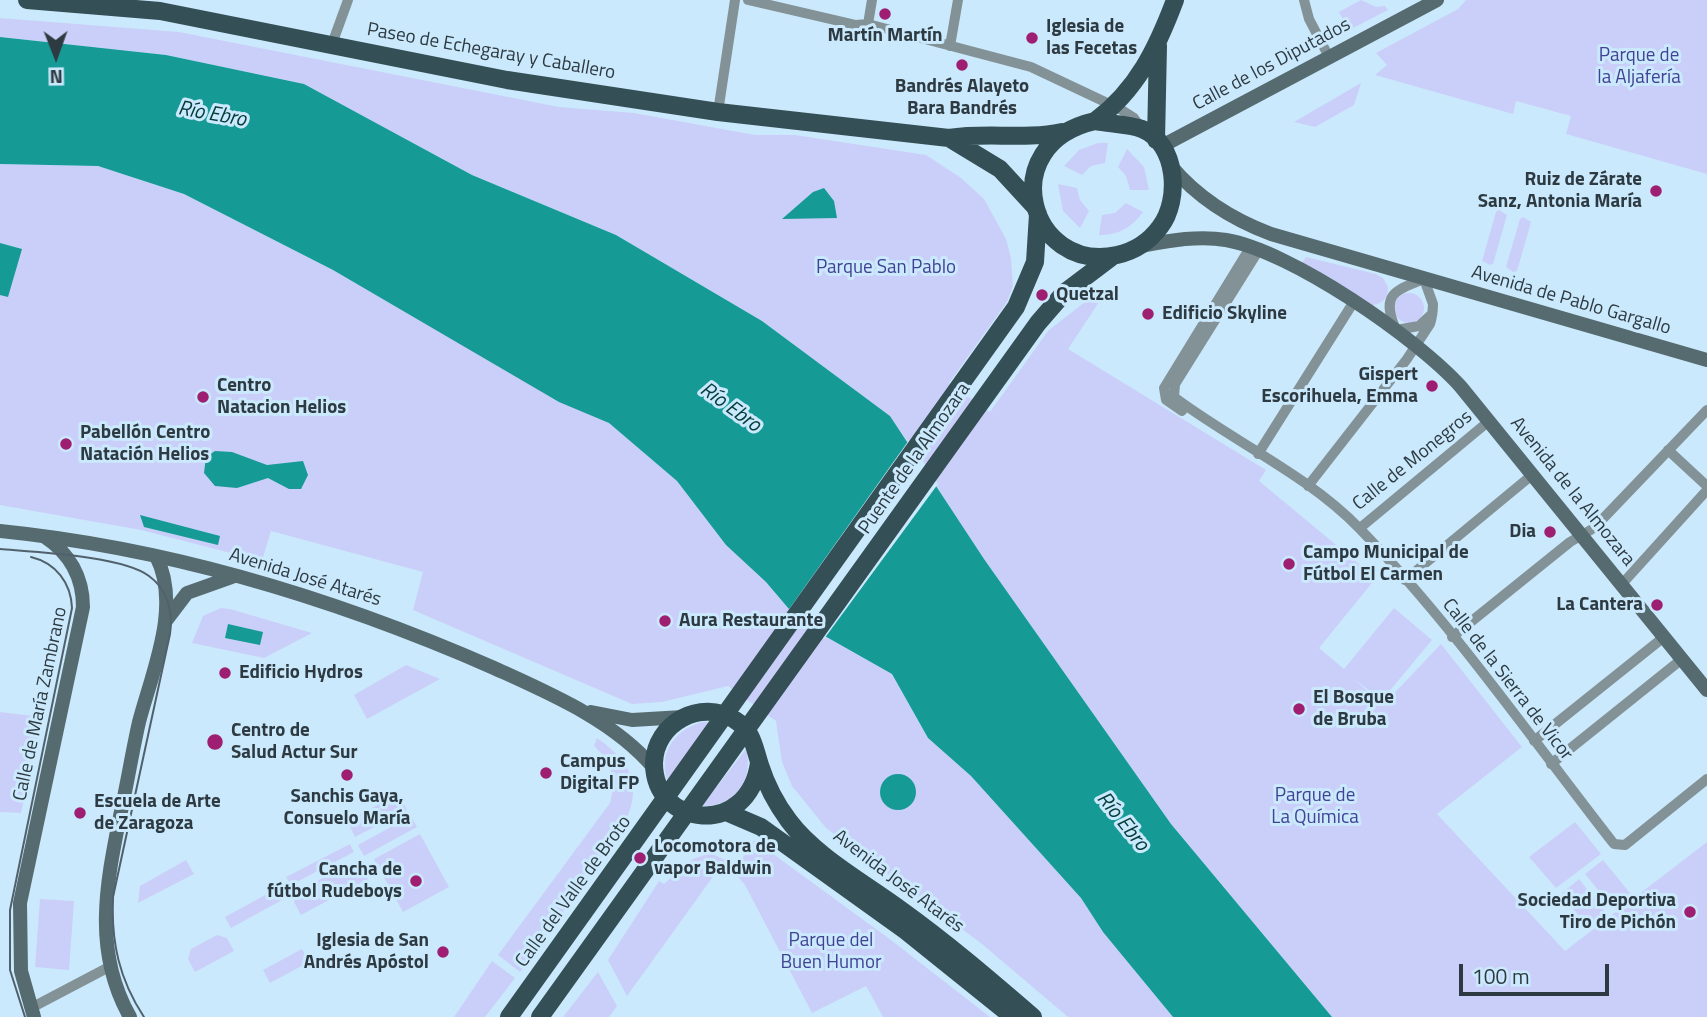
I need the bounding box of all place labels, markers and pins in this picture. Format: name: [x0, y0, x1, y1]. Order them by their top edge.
marker: Martín Martín: [877, 6, 893, 22]
place label: Iglesia de las Fecetas: [1046, 16, 1137, 60]
place label: Martín Martín: [828, 25, 942, 47]
marker: Iglesia de las Fecetas: [1024, 30, 1040, 46]
marker: Bandrés Alayeto Bara Bandrés: [954, 57, 970, 73]
place label: Bandrés Alayeto Bara Bandrés: [895, 76, 1029, 120]
place label: Ruiz de Zárate Sanz, Antonia María: [1478, 169, 1642, 213]
marker: Ruiz de Zárate Sanz, Antonia María: [1648, 183, 1664, 199]
place label: Quetzal: [1056, 284, 1119, 306]
marker: Quetzal: [1034, 287, 1050, 303]
place label: Edificio Skyline: [1162, 303, 1287, 325]
marker: Edificio Skyline: [1140, 306, 1156, 322]
place label: Gispert Escorihuela, Emma: [1261, 364, 1418, 408]
place label: Centro Natacion Helios: [217, 375, 346, 419]
marker: Gispert Escorihuela, Emma: [1424, 378, 1440, 394]
marker: Centro Natacion Helios: [195, 389, 211, 405]
place label: Pabellón Centro Natación Helios: [80, 422, 210, 466]
marker: Pabellón Centro Natación Helios: [58, 436, 74, 452]
place label: Dia: [1509, 521, 1536, 543]
marker: Dia: [1542, 524, 1558, 540]
place label: Campo Municipal de Fútbol El Carmen: [1303, 542, 1469, 586]
marker: Campo Municipal de Fútbol El Carmen: [1281, 556, 1297, 572]
place label: La Cantera: [1556, 594, 1643, 616]
marker: La Cantera: [1649, 597, 1665, 613]
place label: Aura Restaurante: [679, 610, 823, 632]
marker: Aura Restaurante: [657, 613, 673, 629]
place label: Edificio Hydros: [239, 662, 363, 684]
marker: Edificio Hydros: [217, 665, 233, 681]
place label: El Bosque de Bruba: [1313, 687, 1394, 731]
marker: El Bosque de Bruba: [1291, 701, 1307, 717]
place label: Centro de Salud Actur Sur: [231, 720, 358, 764]
marker: Centro de Salud Actur Sur: [205, 732, 225, 752]
place label: Campus Digital FP: [560, 751, 639, 795]
marker: Campus Digital FP: [538, 765, 554, 781]
marker: Sanchis Gaya, Consuelo María: [339, 767, 355, 783]
place label: Sanchis Gaya, Consuelo María: [283, 786, 411, 830]
place label: Escuela de Arte de Zaragoza: [94, 791, 221, 835]
marker: Escuela de Arte de Zaragoza: [72, 805, 88, 821]
place label: Locomotora de vapor Baldwin: [654, 836, 776, 880]
marker: Locomotora de vapor Baldwin: [632, 850, 648, 866]
place label: Cancha de fútbol Rudeboys: [267, 859, 402, 903]
marker: Cancha de fútbol Rudeboys: [408, 873, 424, 889]
place label: Sociedad Deportiva Tiro de Pichón: [1518, 890, 1676, 934]
marker: Sociedad Deportiva Tiro de Pichón: [1682, 904, 1698, 920]
place label: Iglesia de San Andrés Apóstol: [304, 930, 429, 974]
marker: Iglesia de San Andrés Apóstol: [435, 944, 451, 960]

